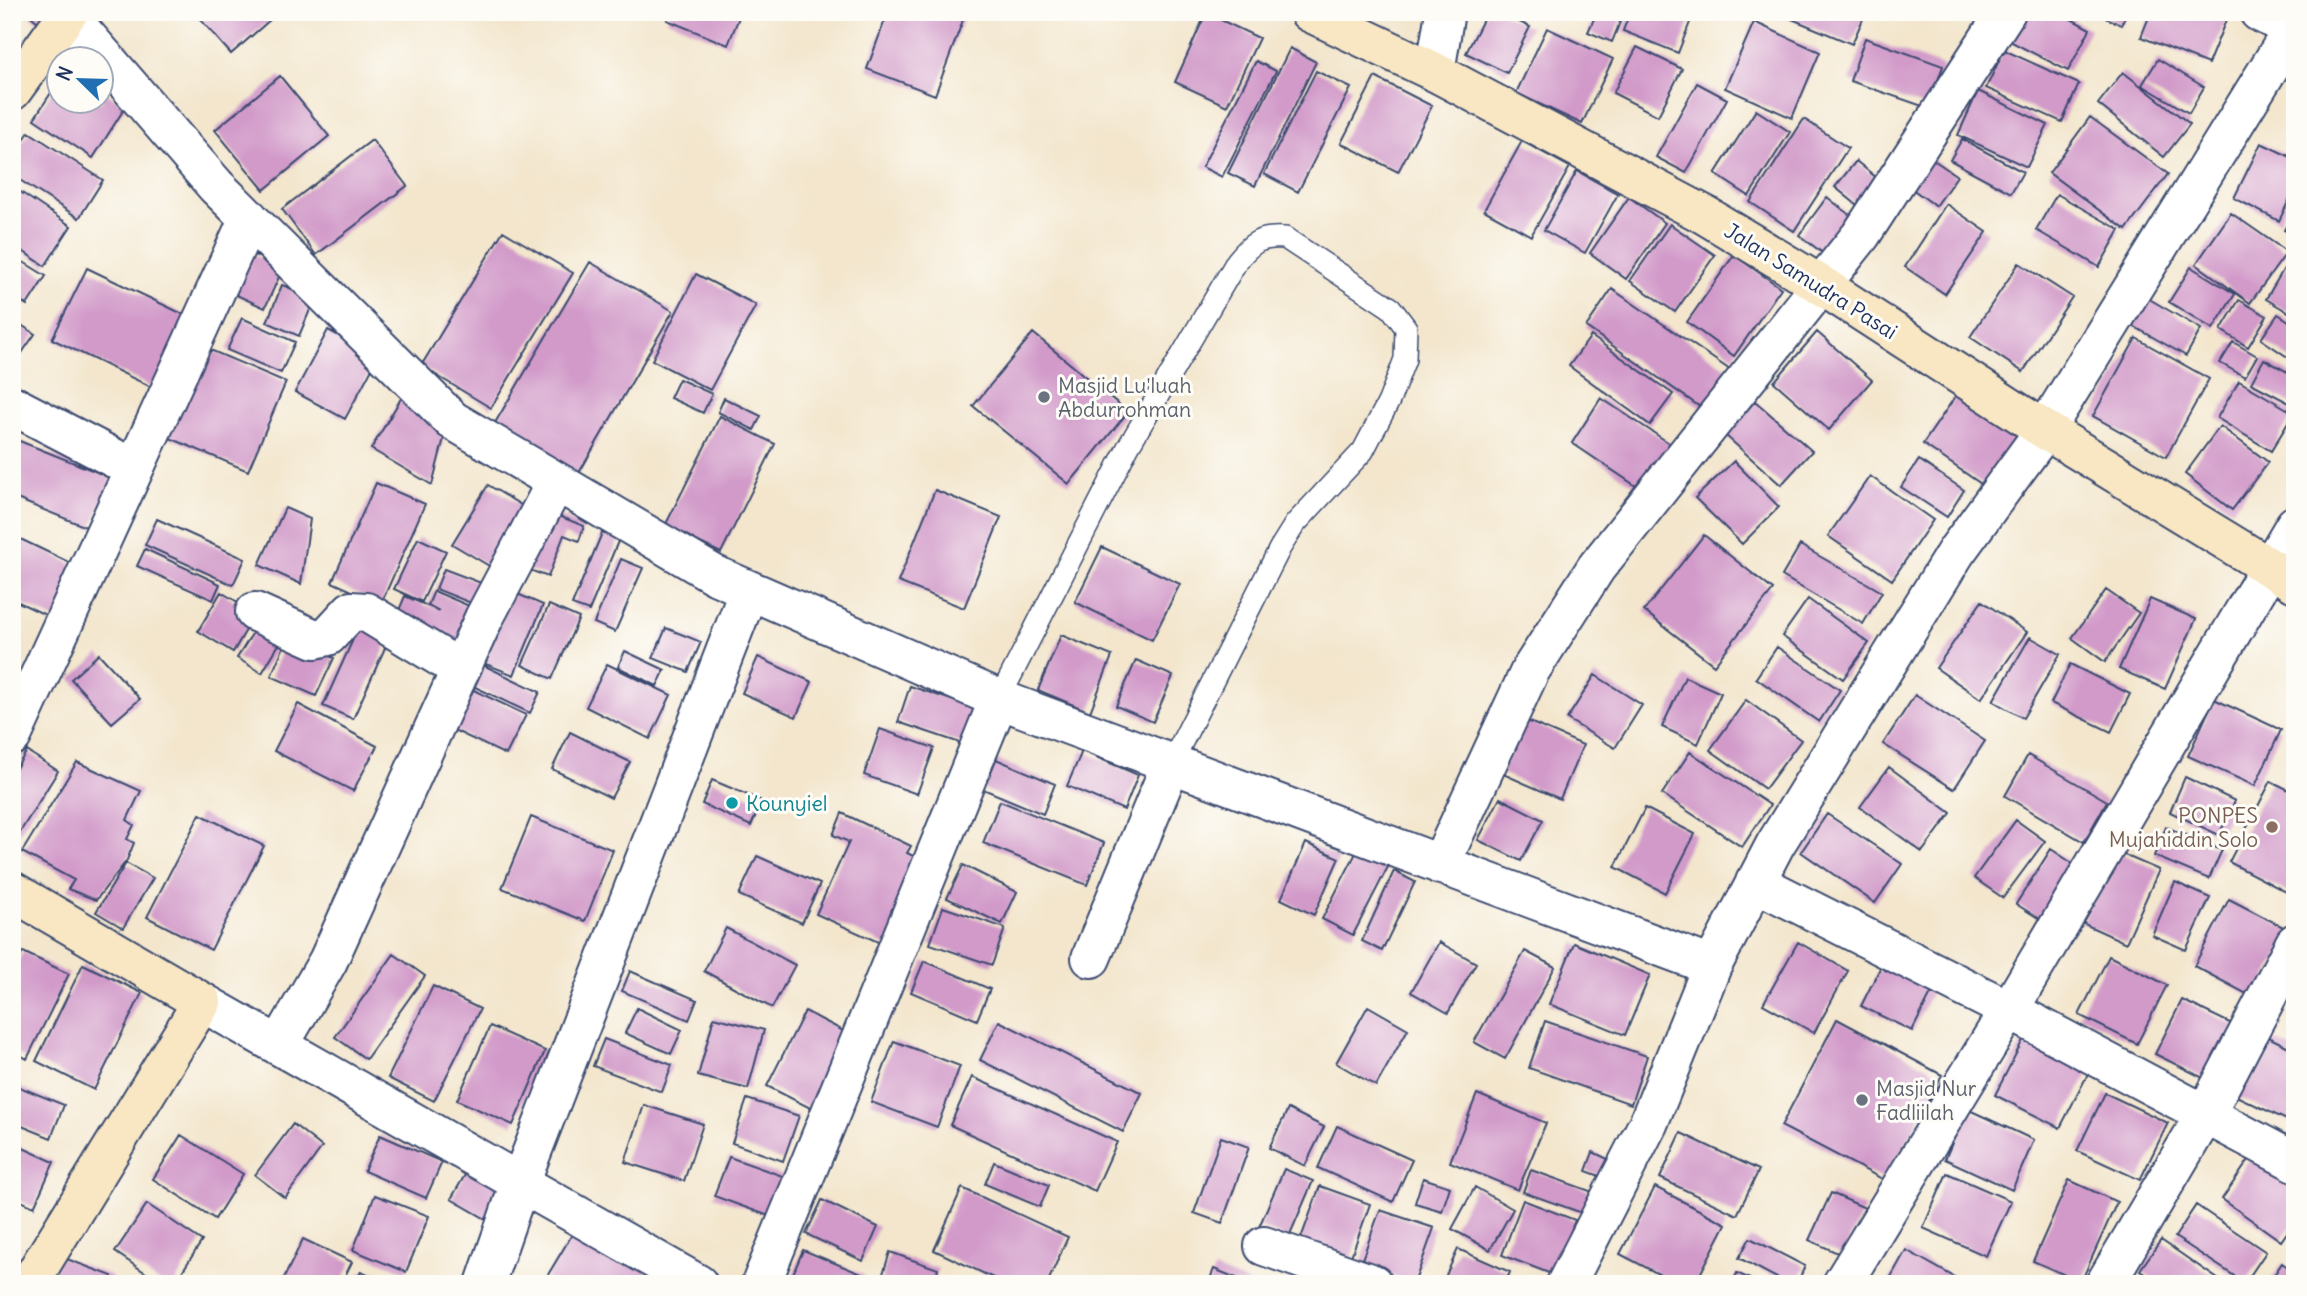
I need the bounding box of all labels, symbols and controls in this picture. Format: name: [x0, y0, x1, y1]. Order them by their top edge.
north arrow: [46, 46, 116, 116]
text: N: [51, 63, 78, 84]
street label: Jalan Samudra Pasai: [1720, 217, 1902, 345]
place label: Masjid Lu'luah Abdurrohman: [1058, 372, 1192, 423]
marker: Masjid Lu'luah Abdurrohman: [1036, 389, 1052, 405]
place label: Kounyiel: [746, 790, 828, 817]
marker: Kounyiel: [724, 795, 740, 811]
place label: PONPES Mujahiddin Solo: [2109, 802, 2258, 853]
marker: PONPES Mujahiddin Solo: [2264, 819, 2280, 835]
place label: Masjid Nur Fadliilah: [1876, 1075, 1977, 1126]
marker: Masjid Nur Fadliilah: [1854, 1092, 1870, 1108]

